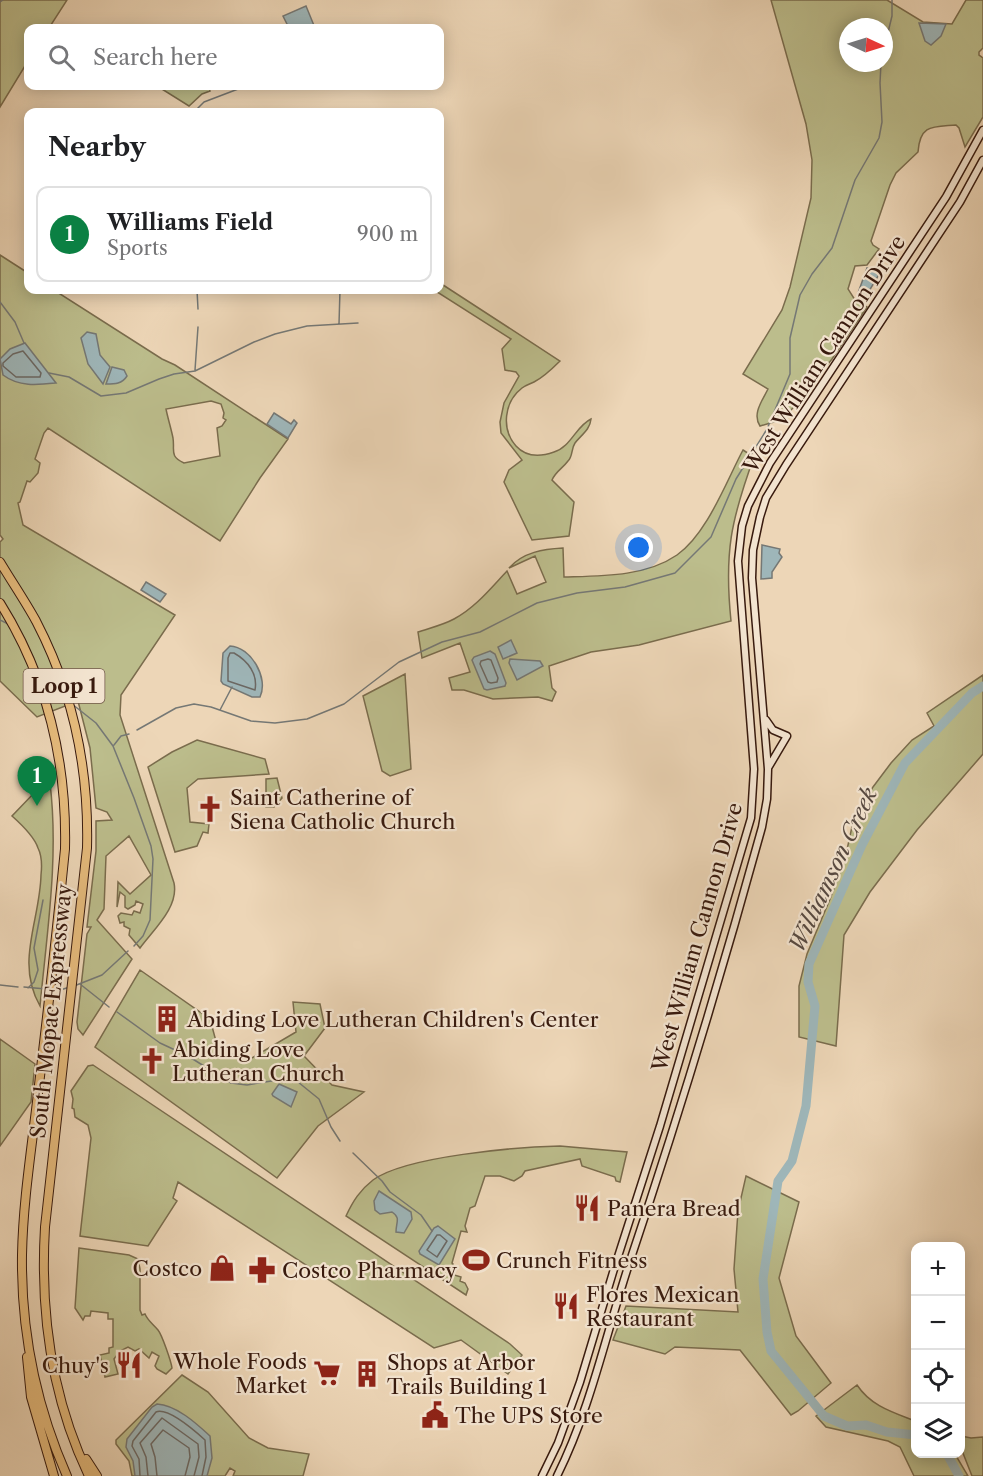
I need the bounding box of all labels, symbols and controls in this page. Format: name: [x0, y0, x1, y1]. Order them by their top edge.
north arrow: [839, 18, 893, 72]
search box: [24, 24, 444, 90]
icon: search: [45, 41, 78, 74]
text: Search here: [93, 44, 218, 71]
text: Nearby: [48, 131, 146, 163]
text: Williams Field: [107, 209, 273, 236]
text: 1: [65, 222, 74, 246]
text: 900 m: [357, 222, 418, 246]
street label: West William Cannon Drive: [737, 230, 910, 478]
text: Sports: [107, 236, 168, 260]
your location: [624, 533, 653, 562]
road number: Loop 1: [23, 669, 104, 703]
pin: 1: [18, 756, 57, 806]
water label: Williamson Creek: [783, 783, 883, 957]
place label: Saint Catherine of Siena Catholic Church: [230, 785, 455, 834]
church icon: Saint Catherine of Siena Catholic Church: [195, 794, 225, 824]
street label: West William Cannon Drive: [646, 800, 747, 1075]
street label: South Mopac Expressway: [25, 882, 77, 1140]
building icon: Abiding Love Lutheran Children's Center: [152, 1004, 182, 1034]
place label: Abiding Love Lutheran Children's Center: [186, 1007, 599, 1032]
place label: Abiding Love Lutheran Church: [171, 1037, 345, 1086]
church icon: Abiding Love Lutheran Church: [137, 1046, 167, 1076]
restaurant icon: Panera Bread: [572, 1193, 602, 1223]
place label: Panera Bread: [607, 1196, 741, 1221]
map controls: [911, 1242, 965, 1458]
button: +: [911, 1242, 965, 1296]
sports icon: Crunch Fitness: [461, 1245, 491, 1275]
place label: Crunch Fitness: [496, 1248, 648, 1273]
shop icon: Costco: [207, 1253, 237, 1283]
pharmacy icon: Costco Pharmacy: [247, 1255, 277, 1285]
place label: Costco: [133, 1256, 202, 1281]
place label: Costco Pharmacy: [282, 1258, 457, 1283]
place label: Flores Mexican Restaurant: [586, 1282, 739, 1331]
restaurant icon: Flores Mexican Restaurant: [551, 1291, 581, 1321]
button: −: [911, 1296, 965, 1350]
place label: Whole Foods Market: [172, 1349, 308, 1398]
restaurant icon: Chuy's: [114, 1350, 144, 1380]
place label: Shops at Arbor Trails Building 1: [387, 1350, 547, 1399]
button: locate: [911, 1350, 965, 1404]
place label: Chuy's: [42, 1353, 109, 1378]
supermarket icon: Whole Foods Market: [312, 1358, 342, 1388]
building icon: Shops at Arbor Trails Building 1: [352, 1359, 382, 1389]
public building icon: The UPS Store: [420, 1400, 450, 1430]
place label: The UPS Store: [455, 1403, 603, 1428]
button: layers: [911, 1404, 965, 1458]

